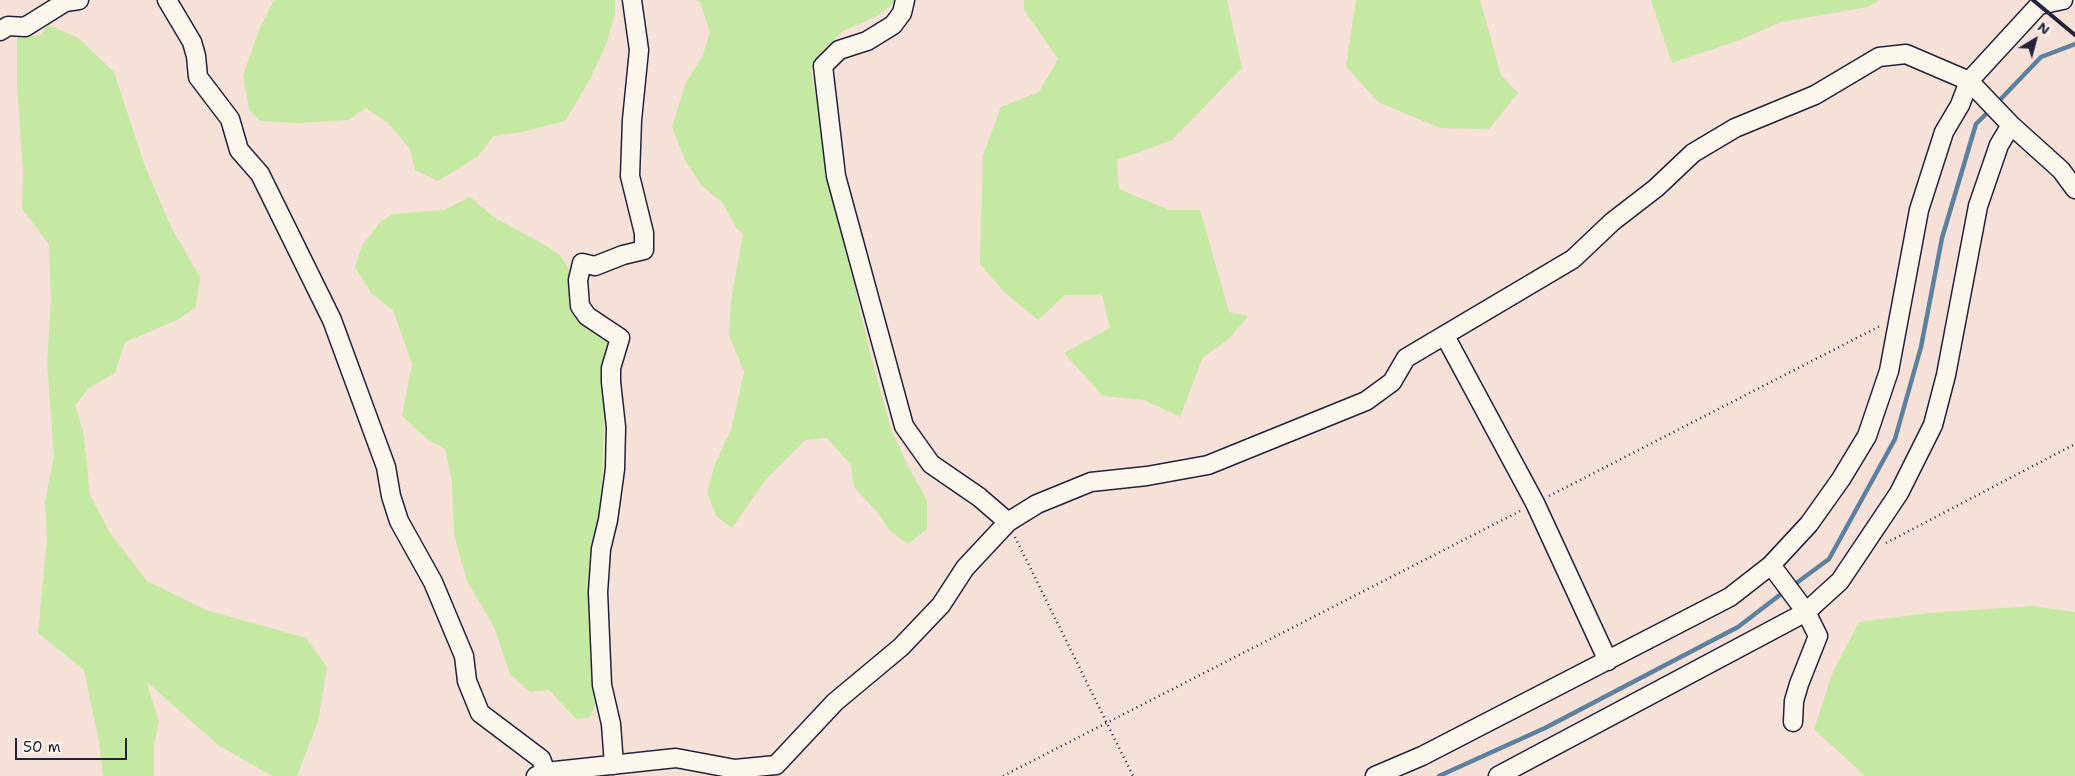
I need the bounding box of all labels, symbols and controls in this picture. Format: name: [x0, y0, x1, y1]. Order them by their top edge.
north arrow: [2010, 15, 2060, 65]
text: N: [2034, 17, 2054, 39]
scale bar: [18, 728, 130, 760]
text: 50 m: [23, 737, 61, 757]

